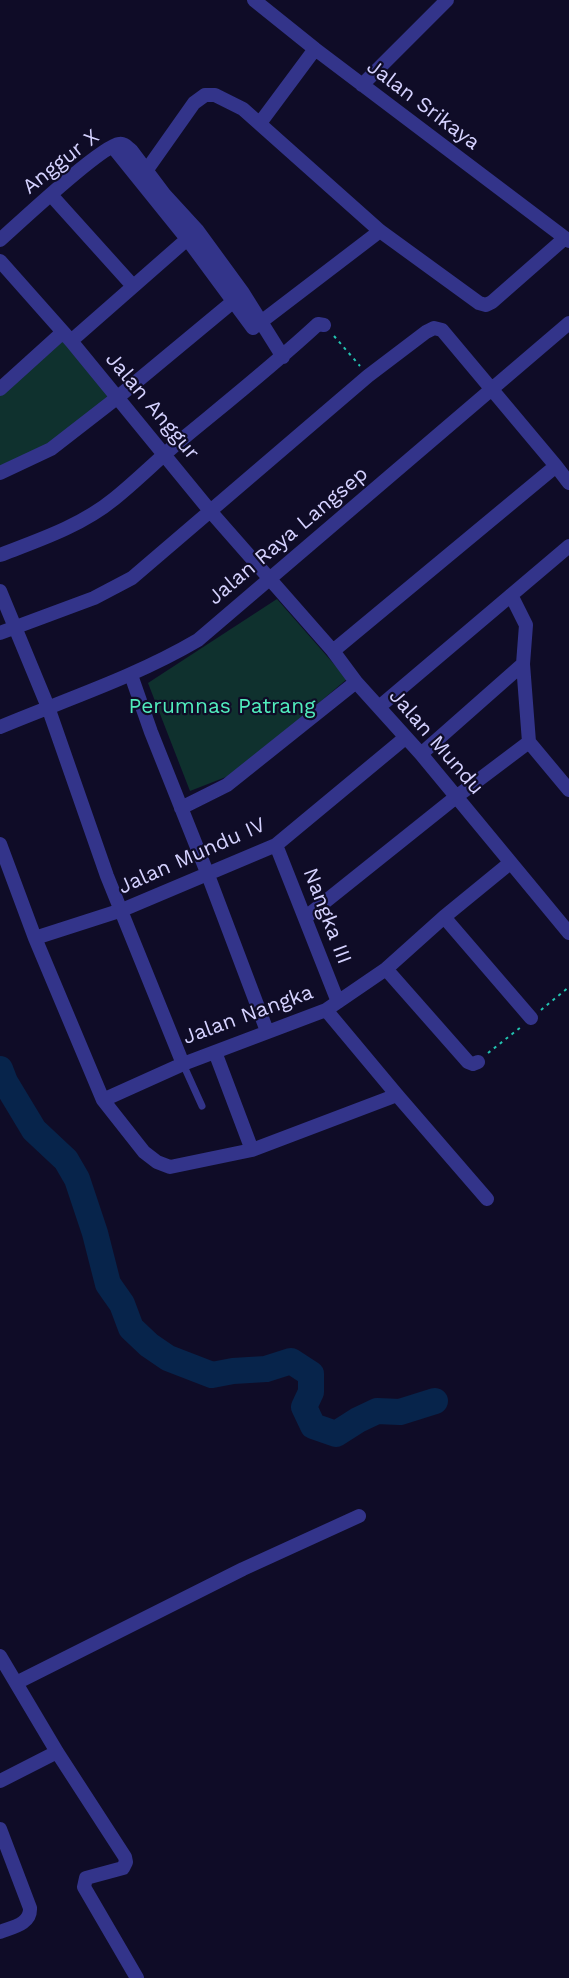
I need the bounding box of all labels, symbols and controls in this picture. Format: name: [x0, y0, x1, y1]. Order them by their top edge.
street label: Jalan Srikaya: [362, 54, 484, 156]
street label: Anggur X: [18, 124, 104, 200]
street label: Jalan Anggur: [100, 347, 204, 465]
street label: Jalan Raya Langsep: [203, 462, 373, 610]
street label: Jalan Mundu: [383, 684, 489, 800]
park label: Perumnas Patrang: [129, 694, 315, 720]
street label: Jalan Mundu IV: [114, 812, 270, 900]
street label: Nangka III: [297, 864, 357, 968]
street label: Jalan Nangka: [179, 980, 317, 1050]

